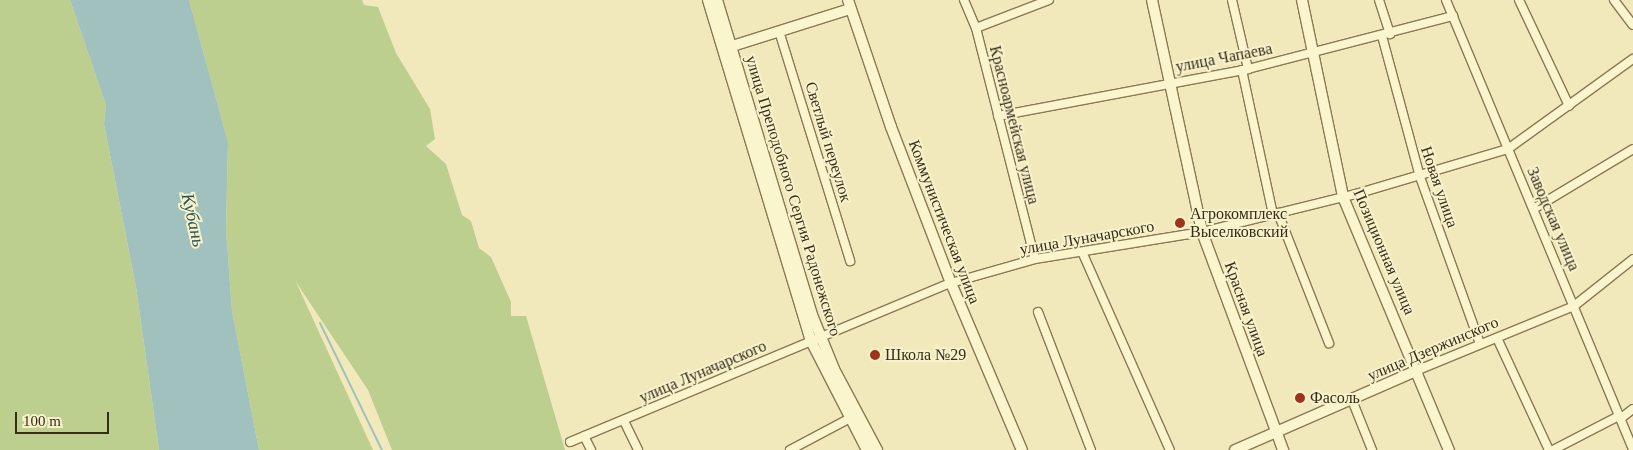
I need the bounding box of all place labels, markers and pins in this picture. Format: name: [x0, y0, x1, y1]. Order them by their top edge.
place label: Агрокомплекс Выселковский: [1190, 204, 1288, 242]
marker: Агрокомплекс Выселковский: [1174, 217, 1186, 229]
place label: Школа №29: [885, 345, 966, 365]
marker: Школа №29: [869, 349, 881, 361]
place label: Фасоль: [1310, 388, 1360, 408]
marker: Фасоль: [1294, 392, 1306, 404]

